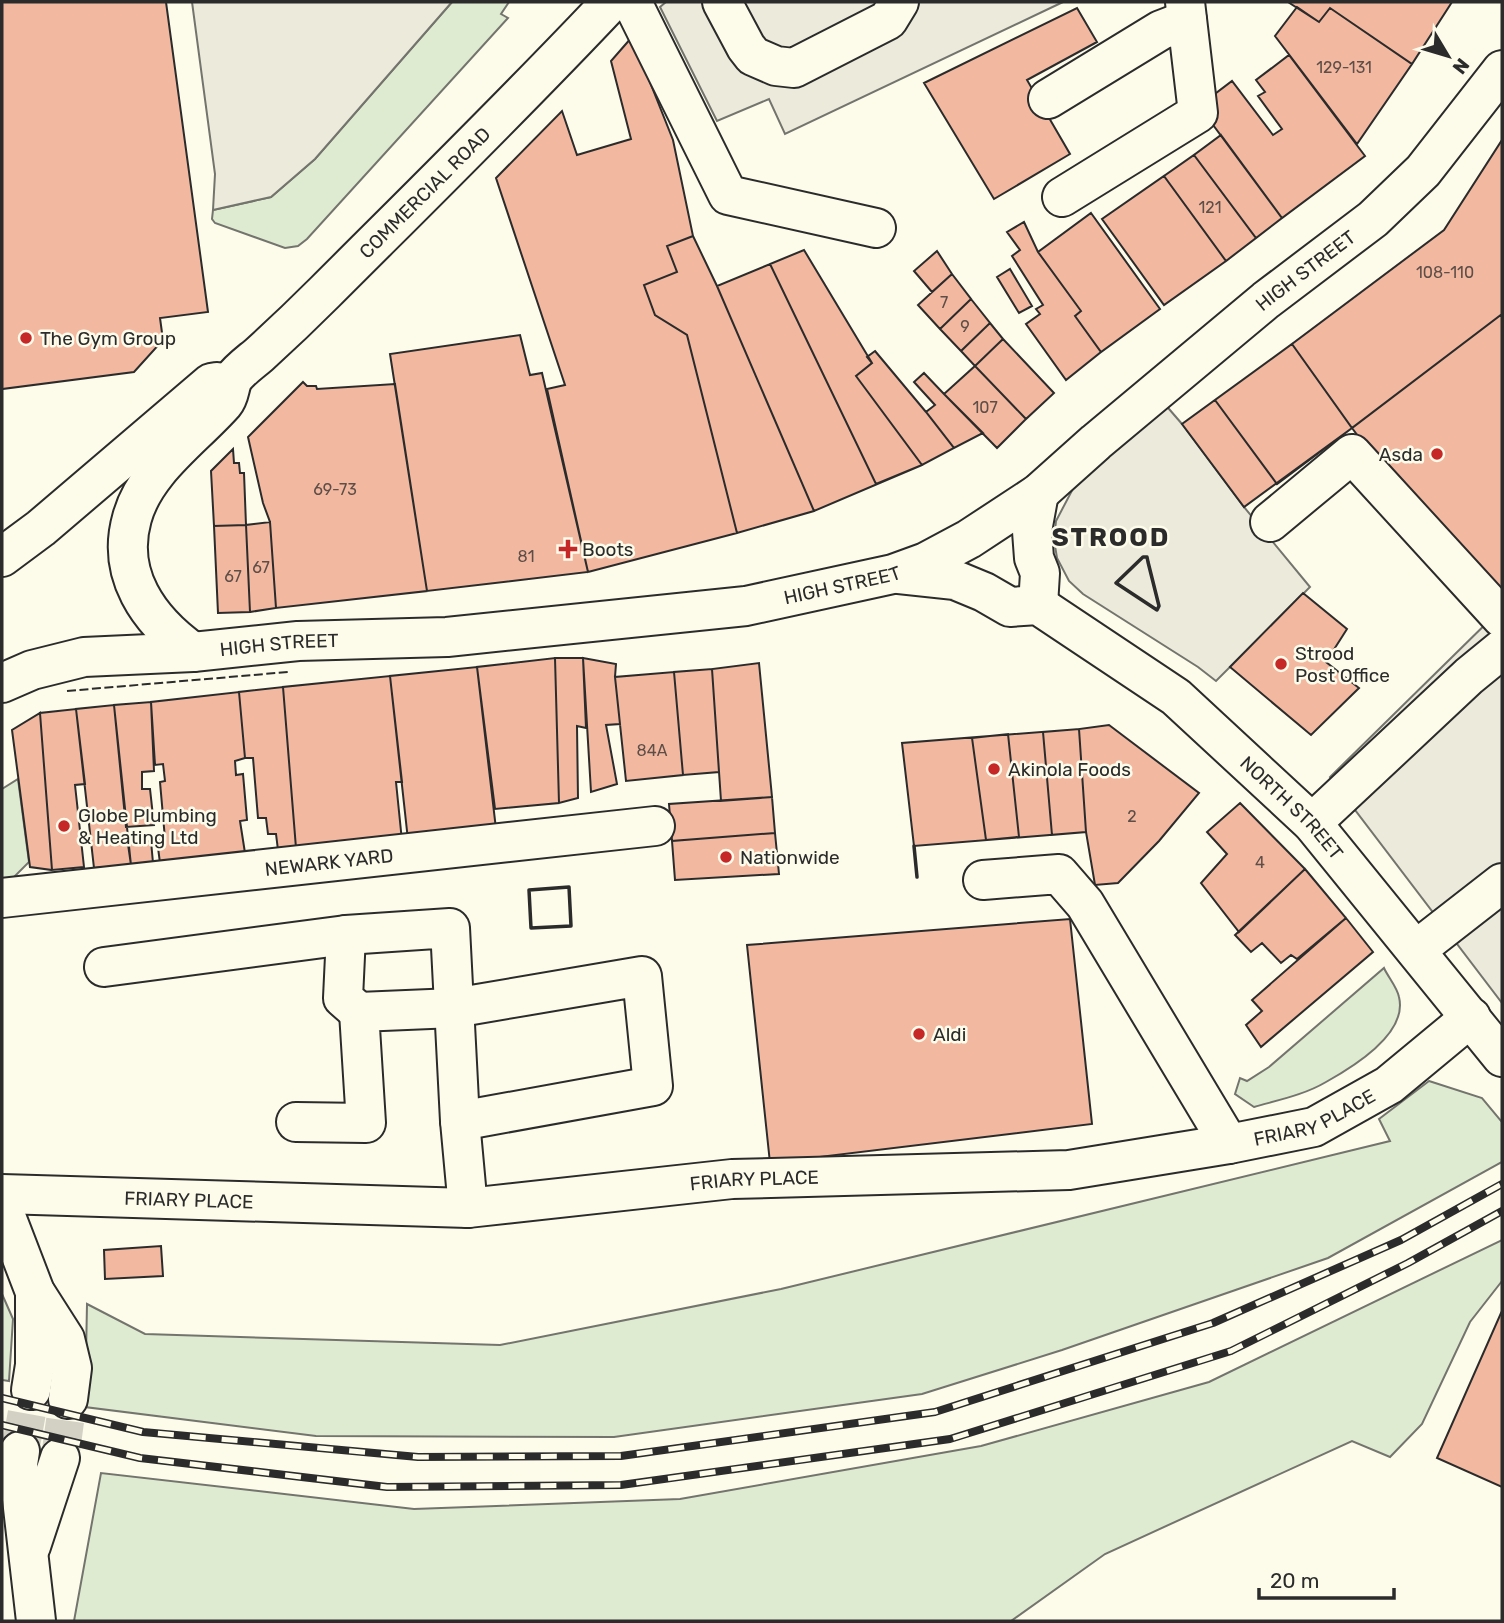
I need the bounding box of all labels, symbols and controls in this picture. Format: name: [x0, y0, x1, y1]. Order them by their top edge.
north arrow: [1413, 21, 1483, 91]
text: N: [1448, 54, 1474, 79]
house number: 129-131: [1316, 58, 1372, 77]
street label: COMMERCIAL ROAD: [355, 123, 495, 263]
house number: 121: [1198, 198, 1222, 217]
street label: HIGH STREET: [1251, 226, 1360, 316]
house number: 108-110: [1416, 263, 1474, 282]
house number: 7: [940, 293, 948, 312]
house number: 9: [960, 317, 970, 336]
place label: The Gym Group: [40, 327, 176, 350]
marker: The Gym Group: [18, 330, 34, 346]
house number: 107: [972, 398, 998, 417]
place label: Asda: [1379, 443, 1423, 466]
marker: Asda: [1429, 446, 1445, 462]
house number: 69-73: [313, 480, 357, 499]
district label: STROOD: [1052, 522, 1170, 553]
place label: Boots: [582, 538, 634, 561]
marker: Boots: [560, 541, 576, 557]
house number: 81: [517, 547, 535, 566]
house number: 67: [252, 558, 270, 577]
street label: HIGH STREET: [782, 561, 904, 609]
house number: 67: [224, 567, 242, 586]
street label: HIGH STREET: [219, 629, 339, 661]
place label: Strood Post Office: [1295, 642, 1390, 687]
marker: Strood Post Office: [1273, 656, 1289, 672]
house number: 84A: [637, 741, 668, 760]
street label: NORTH STREET: [1235, 751, 1348, 864]
place label: Akinola Foods: [1008, 758, 1131, 781]
marker: Akinola Foods: [986, 761, 1002, 777]
place label: Globe Plumbing & Heating Ltd: [78, 804, 217, 849]
house number: 2: [1127, 807, 1137, 826]
marker: Globe Plumbing & Heating Ltd: [56, 818, 72, 834]
street label: NEWARK YARD: [264, 844, 395, 881]
place label: Nationwide: [740, 846, 840, 869]
marker: Nationwide: [718, 849, 734, 865]
house number: 4: [1255, 853, 1265, 872]
place label: Aldi: [933, 1023, 966, 1046]
marker: Aldi: [911, 1026, 927, 1042]
street label: FRIARY PLACE: [1252, 1084, 1379, 1151]
street label: FRIARY PLACE: [689, 1166, 819, 1196]
street label: FRIARY PLACE: [124, 1187, 254, 1214]
scale bar: [1259, 1556, 1394, 1600]
text: 20 m: [1270, 1568, 1319, 1593]

